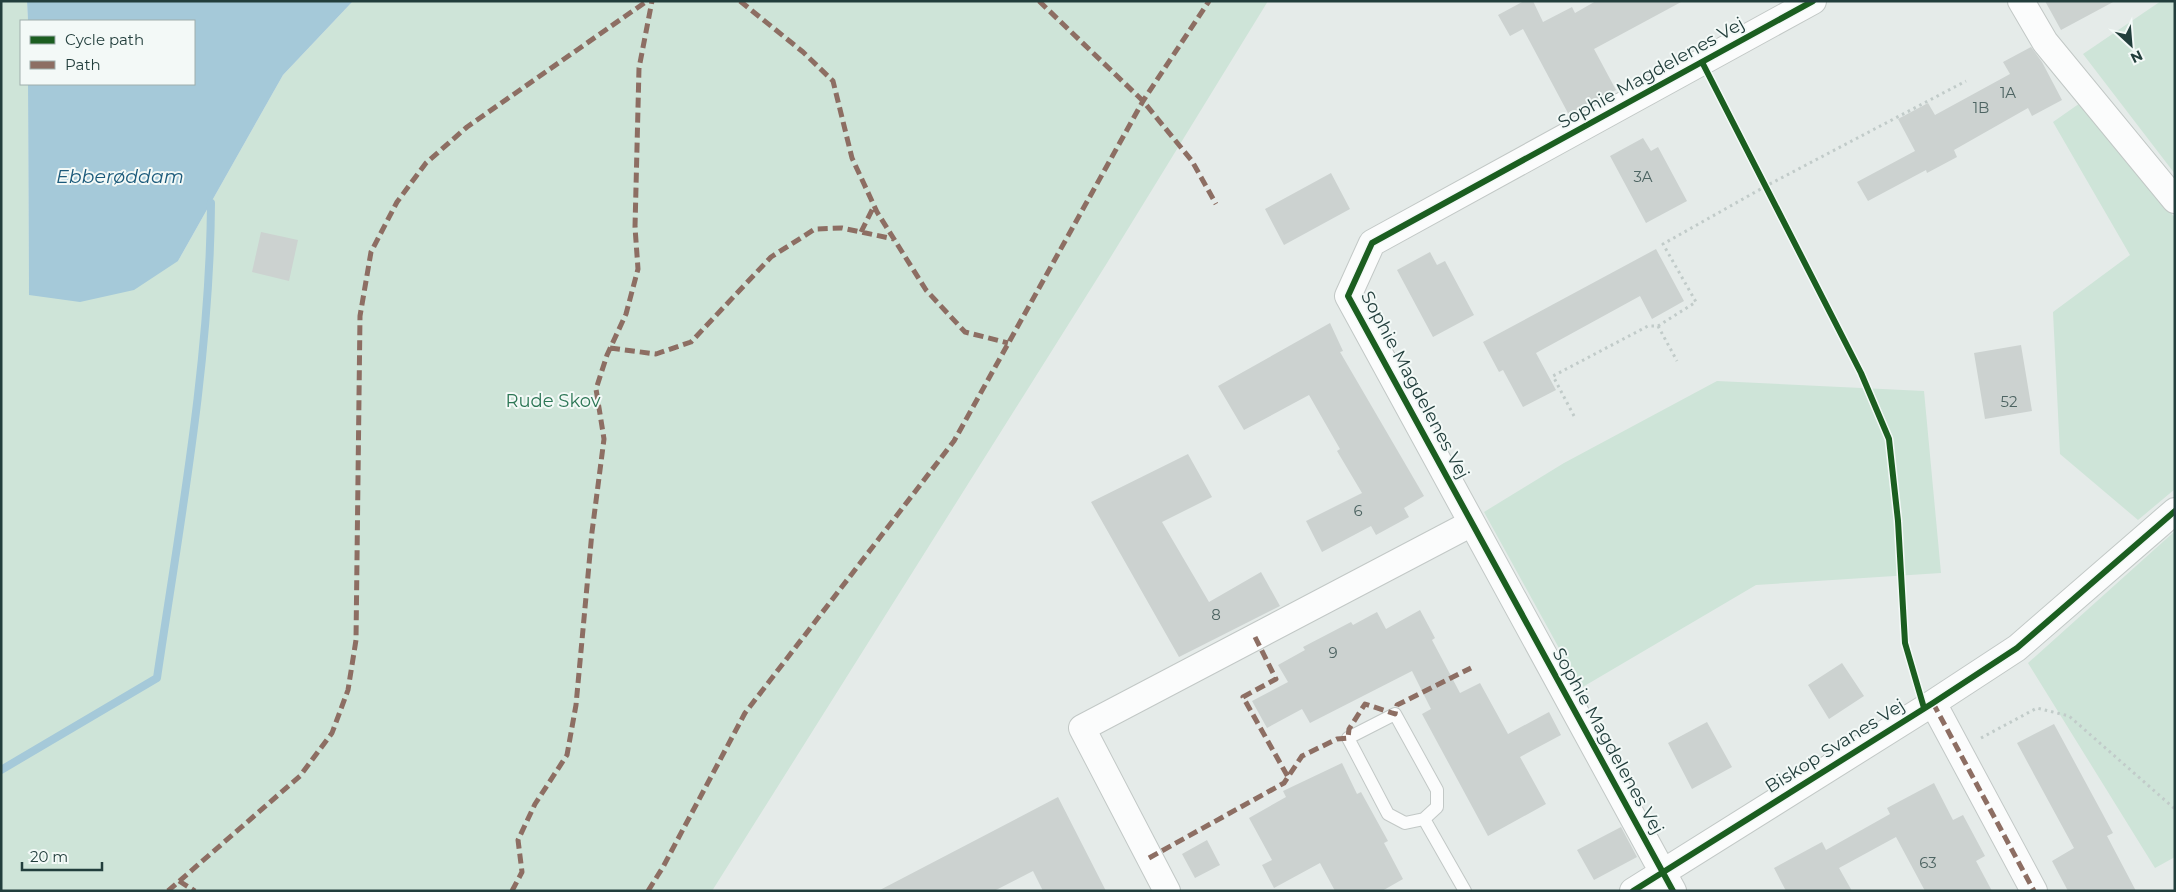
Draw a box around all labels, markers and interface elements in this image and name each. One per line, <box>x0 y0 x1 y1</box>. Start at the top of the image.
street label: Sophie Magdelenes Vej <box>1554 13 1748 133</box>
legend <box>20 20 195 85</box>
north arrow <box>2106 20 2156 70</box>
text: Cycle path <box>65 30 144 49</box>
text: N <box>2128 46 2146 67</box>
text: Path <box>65 55 101 74</box>
house number: 1A <box>2000 83 2016 102</box>
house number: 1B <box>1973 98 1989 117</box>
water label: Ebberøddam <box>56 165 184 188</box>
house number: 3A <box>1633 167 1653 186</box>
street label: Sophie Magdelenes Vej <box>1356 287 1474 483</box>
park label: Rude Skov <box>505 390 601 412</box>
house number: 52 <box>2001 392 2017 411</box>
house number: 6 <box>1353 501 1363 520</box>
house number: 8 <box>1211 605 1221 624</box>
house number: 9 <box>1328 643 1338 662</box>
street label: Sophie Magdelenes Vej <box>1548 644 1668 838</box>
street label: Biskop Svanes Vej <box>1761 694 1909 798</box>
scale bar <box>22 840 102 872</box>
text: 20 m <box>30 847 68 866</box>
house number: 63 <box>1919 853 1937 872</box>

